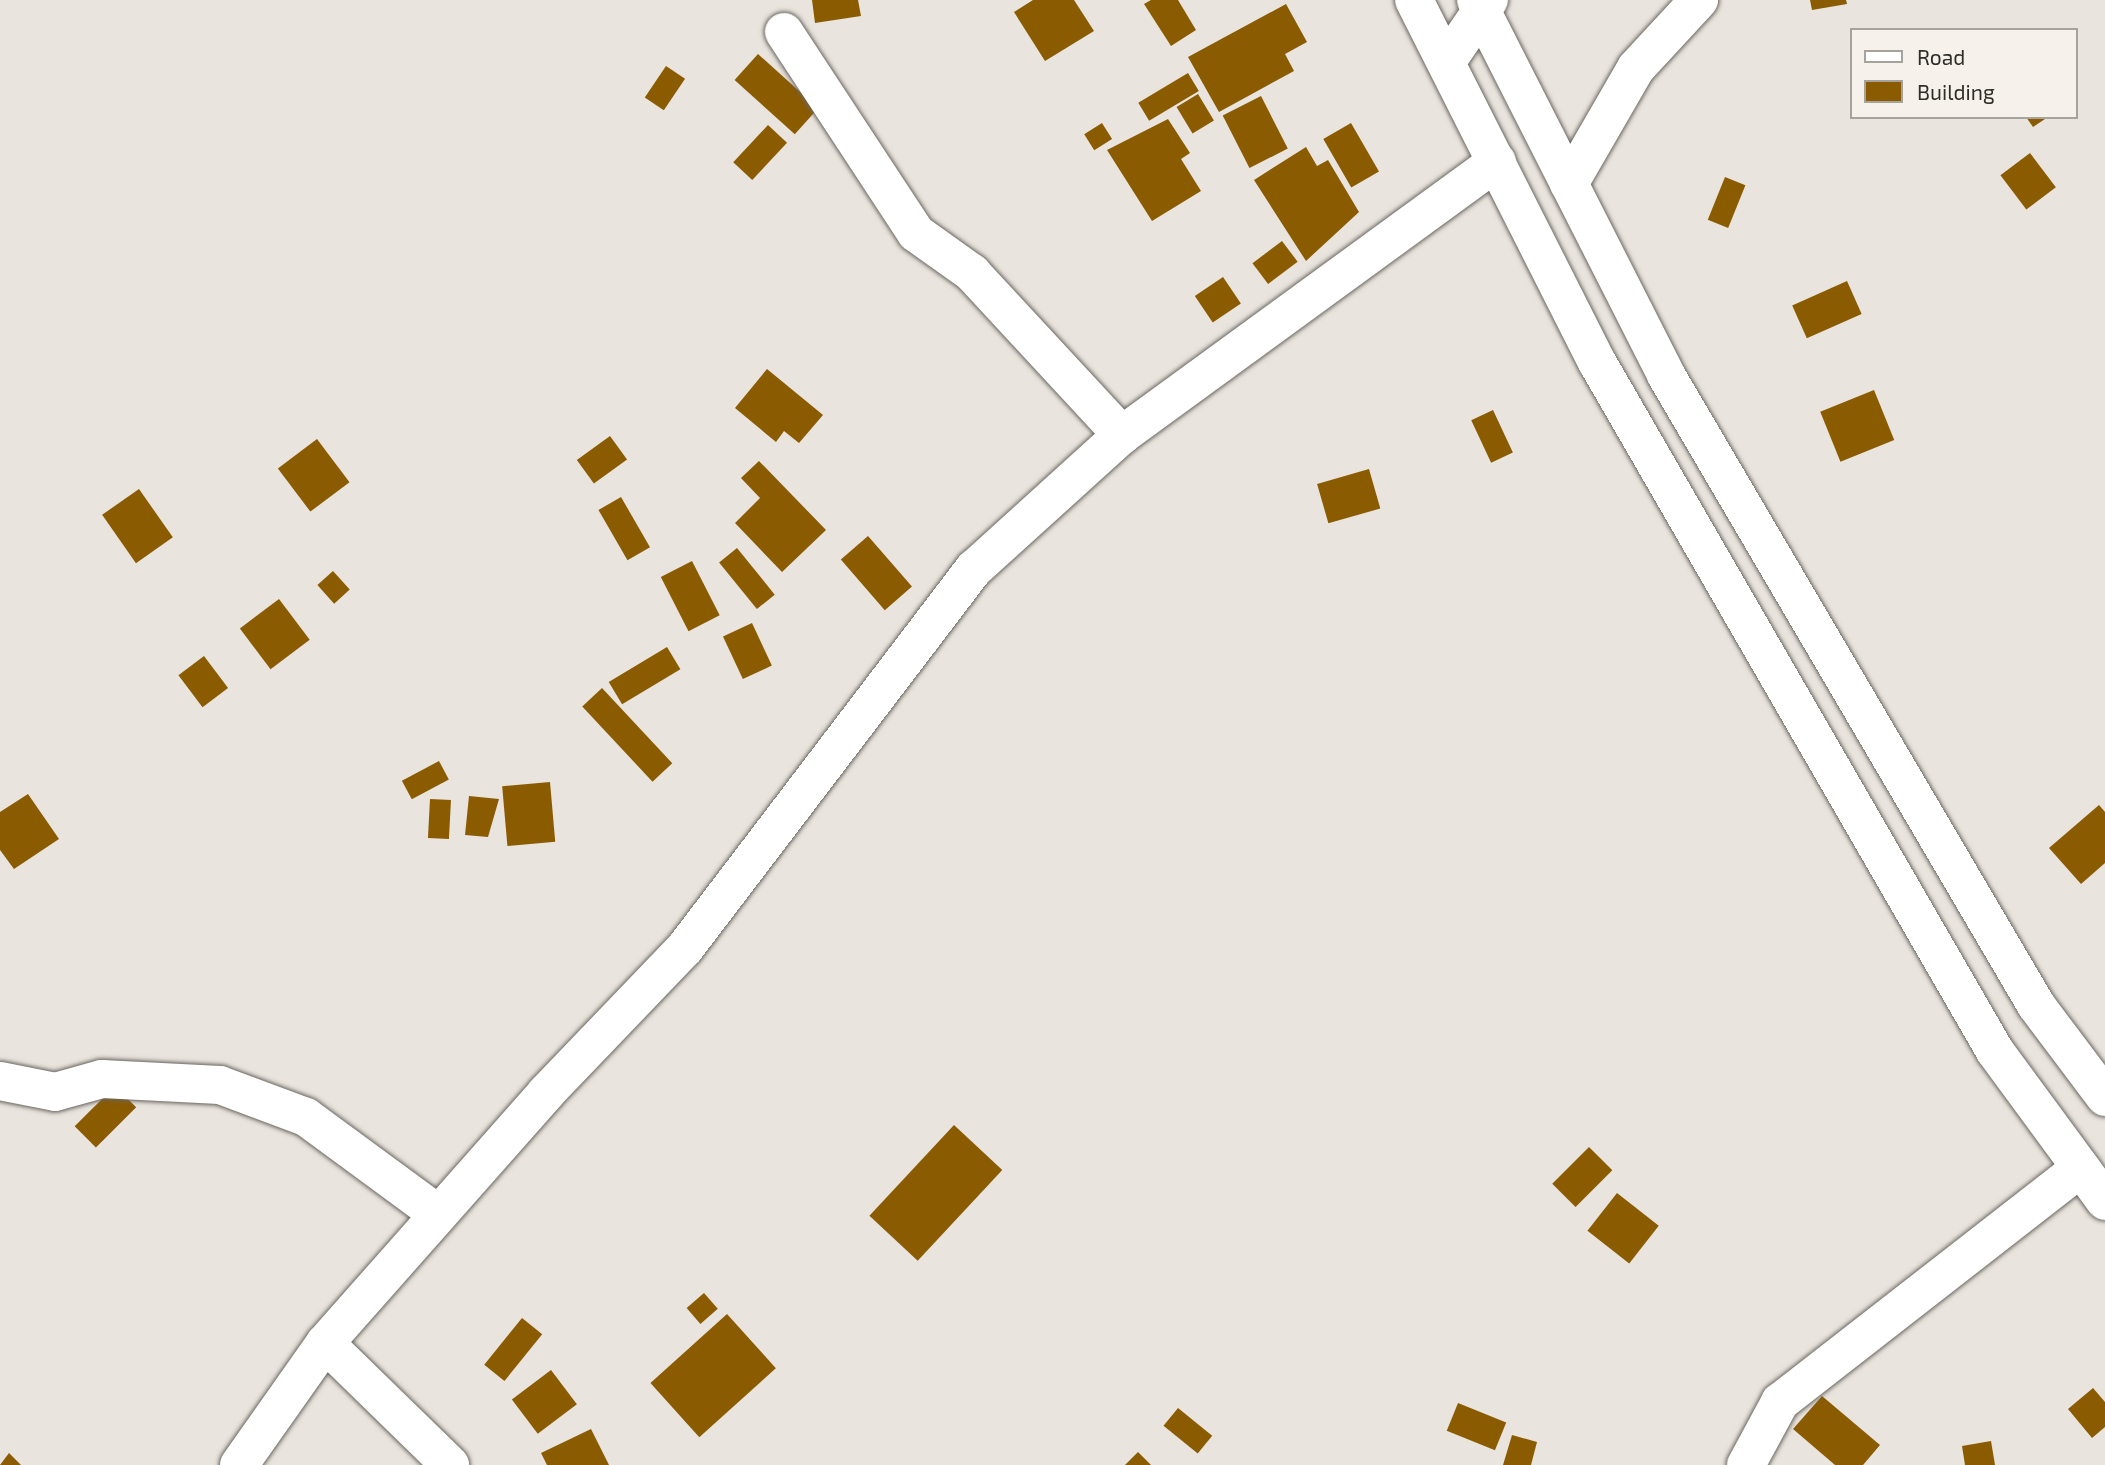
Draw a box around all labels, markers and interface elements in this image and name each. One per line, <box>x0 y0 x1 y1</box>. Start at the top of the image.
legend <box>1850 28 2077 119</box>
text: Road <box>1917 44 1965 69</box>
text: Building <box>1917 79 1995 104</box>

